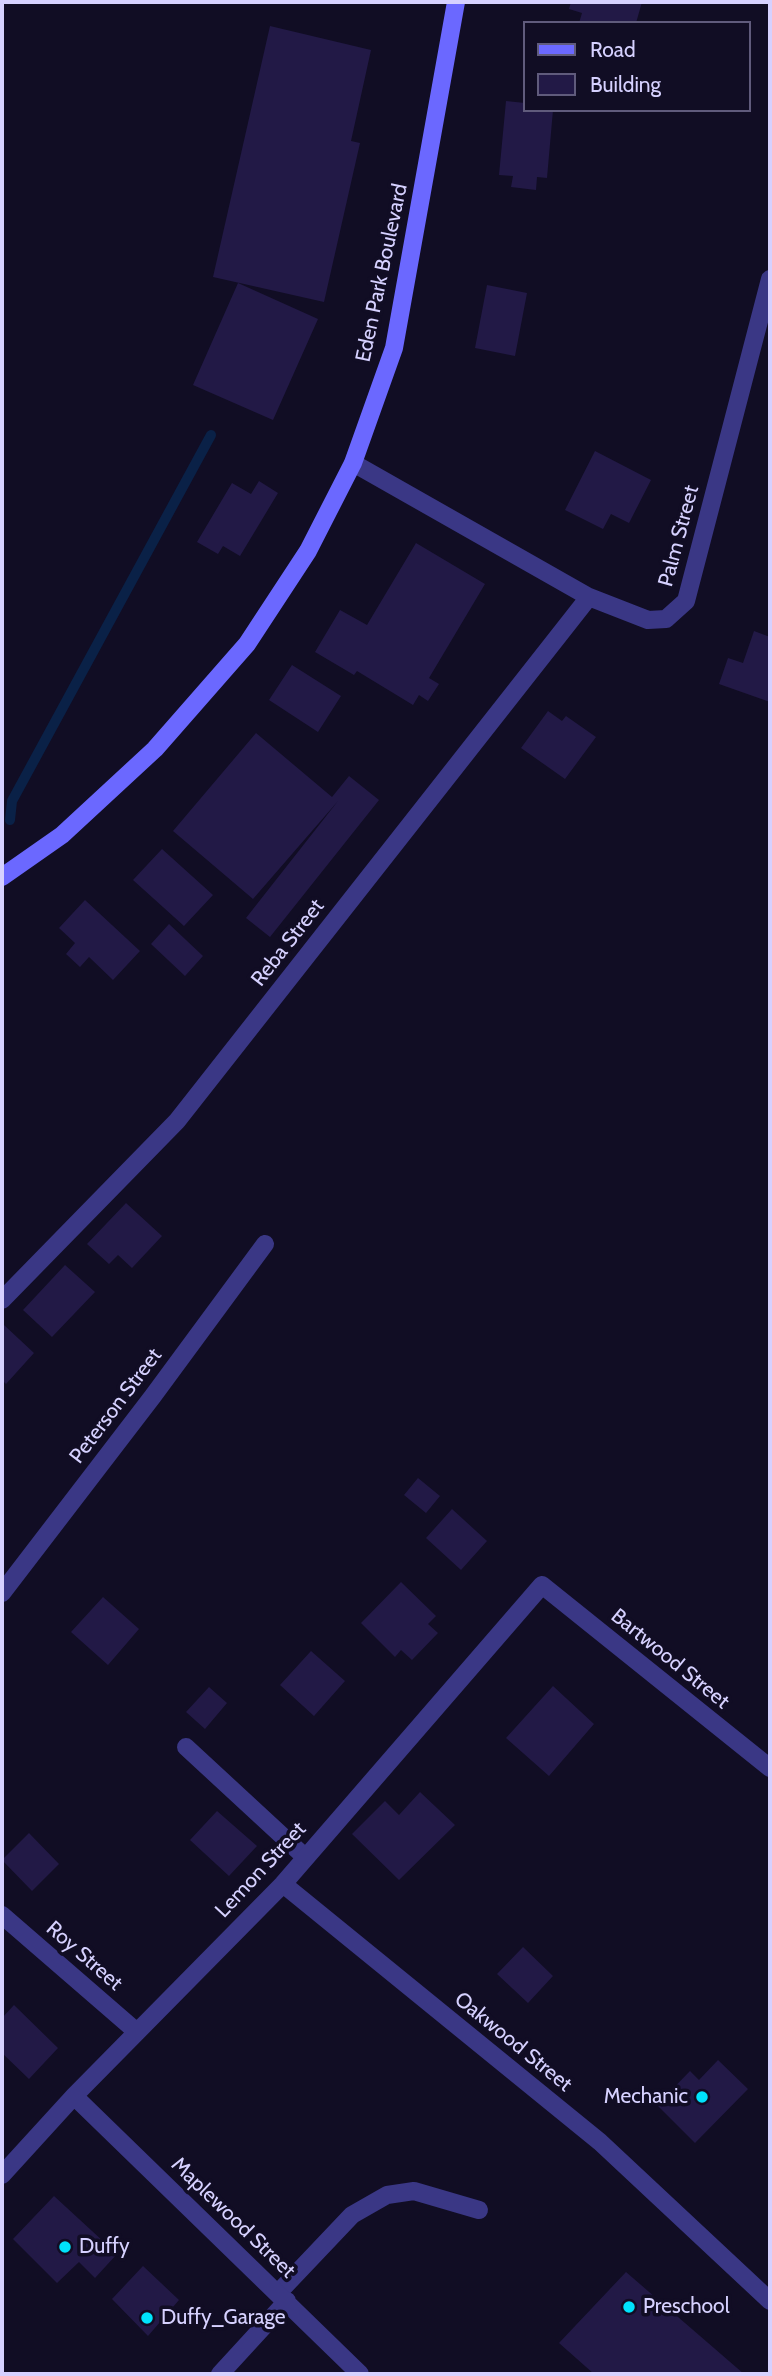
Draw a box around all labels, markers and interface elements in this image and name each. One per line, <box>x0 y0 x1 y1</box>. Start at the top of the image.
legend <box>524 21 751 112</box>
text: Road <box>590 37 636 62</box>
text: Building <box>590 72 661 97</box>
street label: Eden Park Boulevard <box>351 182 413 364</box>
street label: Palm Street <box>653 483 705 589</box>
street label: Reba Street <box>246 894 330 992</box>
street label: Peterson Street <box>65 1343 167 1469</box>
street label: Bartwood Street <box>606 1604 734 1714</box>
street label: Lemon Street <box>210 1817 312 1923</box>
street label: Roy Street <box>41 1916 127 1996</box>
street label: Oakwood Street <box>449 1987 577 2097</box>
place label: Mechanic <box>604 2084 688 2110</box>
marker: Mechanic <box>694 2089 710 2105</box>
street label: Maplewood Street <box>166 2152 300 2284</box>
place label: Duffy <box>79 2234 130 2260</box>
marker: Duffy <box>57 2239 73 2255</box>
place label: Preschool <box>643 2294 730 2320</box>
marker: Preschool <box>621 2299 637 2315</box>
place label: Duffy_Garage <box>161 2305 286 2331</box>
marker: Duffy_Garage <box>139 2310 155 2326</box>

